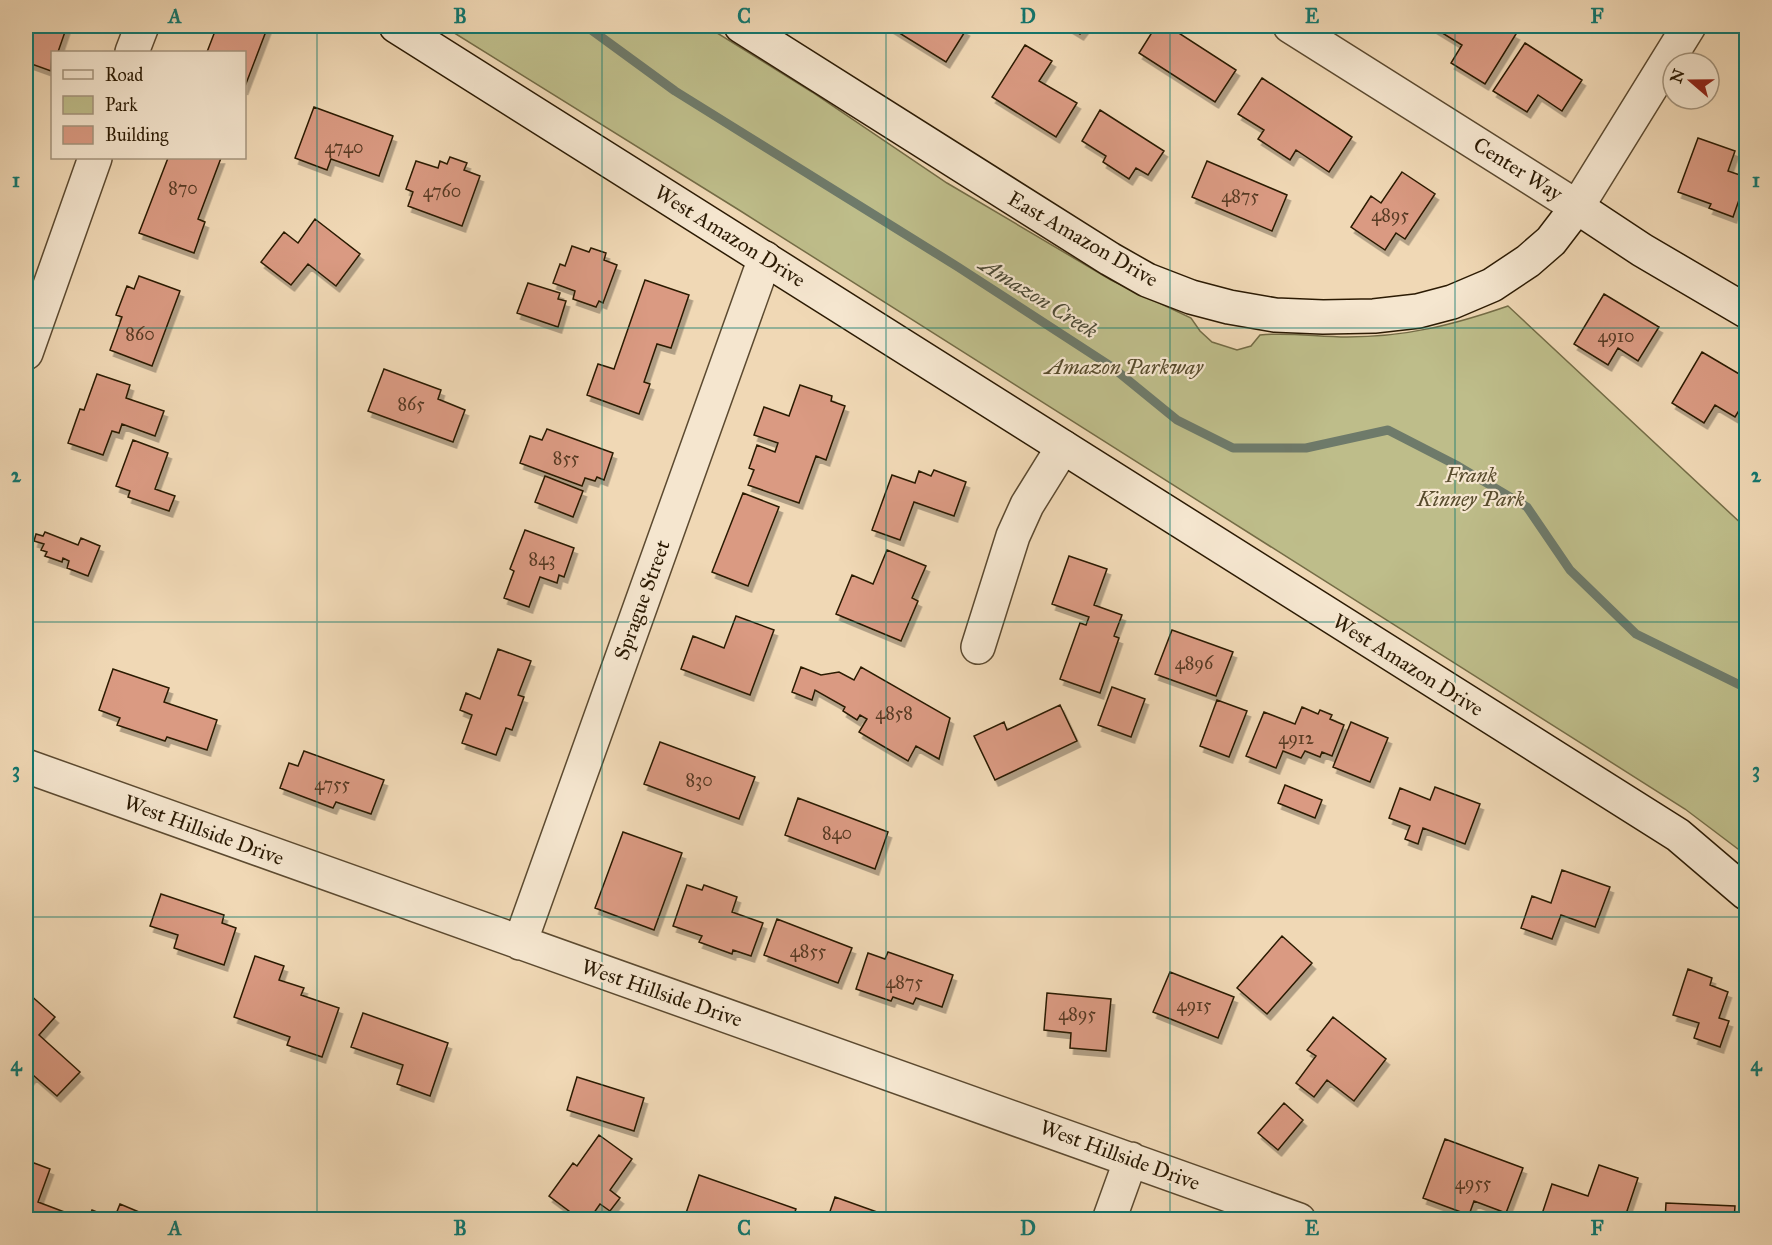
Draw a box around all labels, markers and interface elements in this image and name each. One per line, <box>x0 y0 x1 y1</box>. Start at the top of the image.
text: A <box>166 4 182 28</box>
text: B <box>453 4 467 28</box>
text: C <box>737 4 751 28</box>
text: D <box>1020 4 1036 28</box>
text: E <box>1305 4 1320 28</box>
text: F <box>1590 4 1604 28</box>
legend <box>51 51 246 159</box>
north arrow <box>1661 51 1721 111</box>
text: Road <box>105 64 143 86</box>
text: N <box>1666 66 1689 86</box>
text: Park <box>105 94 138 116</box>
text: Building <box>105 124 169 147</box>
street label: Center Way <box>1469 131 1568 207</box>
house number: 4740 <box>325 136 363 158</box>
text: 1 <box>12 168 20 192</box>
text: 1 <box>1752 168 1760 192</box>
house number: 870 <box>168 177 198 199</box>
street label: West Amazon Drive <box>650 179 810 293</box>
house number: 4760 <box>423 180 461 202</box>
street label: East Amazon Drive <box>1003 185 1163 293</box>
house number: 4875 <box>1221 185 1259 207</box>
house number: 4895 <box>1371 204 1409 226</box>
water label: Amazon Creek <box>973 249 1103 344</box>
house number: 860 <box>125 323 155 345</box>
house number: 4910 <box>1597 325 1635 347</box>
park label: Amazon Parkway <box>1043 354 1204 380</box>
house number: 865 <box>397 393 425 415</box>
house number: 855 <box>553 447 580 469</box>
park label: Frank Kinney Park <box>1416 462 1525 512</box>
text: 2 <box>11 463 22 487</box>
text: 2 <box>1751 463 1762 487</box>
street label: Sprague Street <box>608 536 676 664</box>
house number: 843 <box>529 548 555 570</box>
street label: West Amazon Drive <box>1328 608 1488 722</box>
house number: 4896 <box>1175 652 1214 674</box>
house number: 4858 <box>875 702 913 724</box>
house number: 4912 <box>1278 727 1314 749</box>
text: 3 <box>12 758 20 783</box>
text: 3 <box>1752 758 1760 783</box>
house number: 830 <box>685 769 713 791</box>
house number: 4755 <box>314 773 350 795</box>
street label: West Hillside Drive <box>120 789 288 871</box>
house number: 840 <box>822 822 852 844</box>
house number: 4855 <box>790 940 827 962</box>
street label: West Hillside Drive <box>578 953 746 1033</box>
house number: 4875 <box>885 971 923 993</box>
house number: 4915 <box>1177 994 1212 1016</box>
house number: 4895 <box>1058 1003 1096 1025</box>
text: 4 <box>10 1052 22 1077</box>
text: 4 <box>1750 1052 1762 1077</box>
street label: West Hillside Drive <box>1036 1114 1204 1196</box>
house number: 4955 <box>1455 1172 1492 1194</box>
text: A <box>166 1216 182 1240</box>
text: B <box>453 1216 467 1240</box>
text: C <box>737 1216 751 1240</box>
text: D <box>1020 1216 1036 1240</box>
text: E <box>1305 1216 1320 1240</box>
text: F <box>1590 1216 1604 1240</box>

